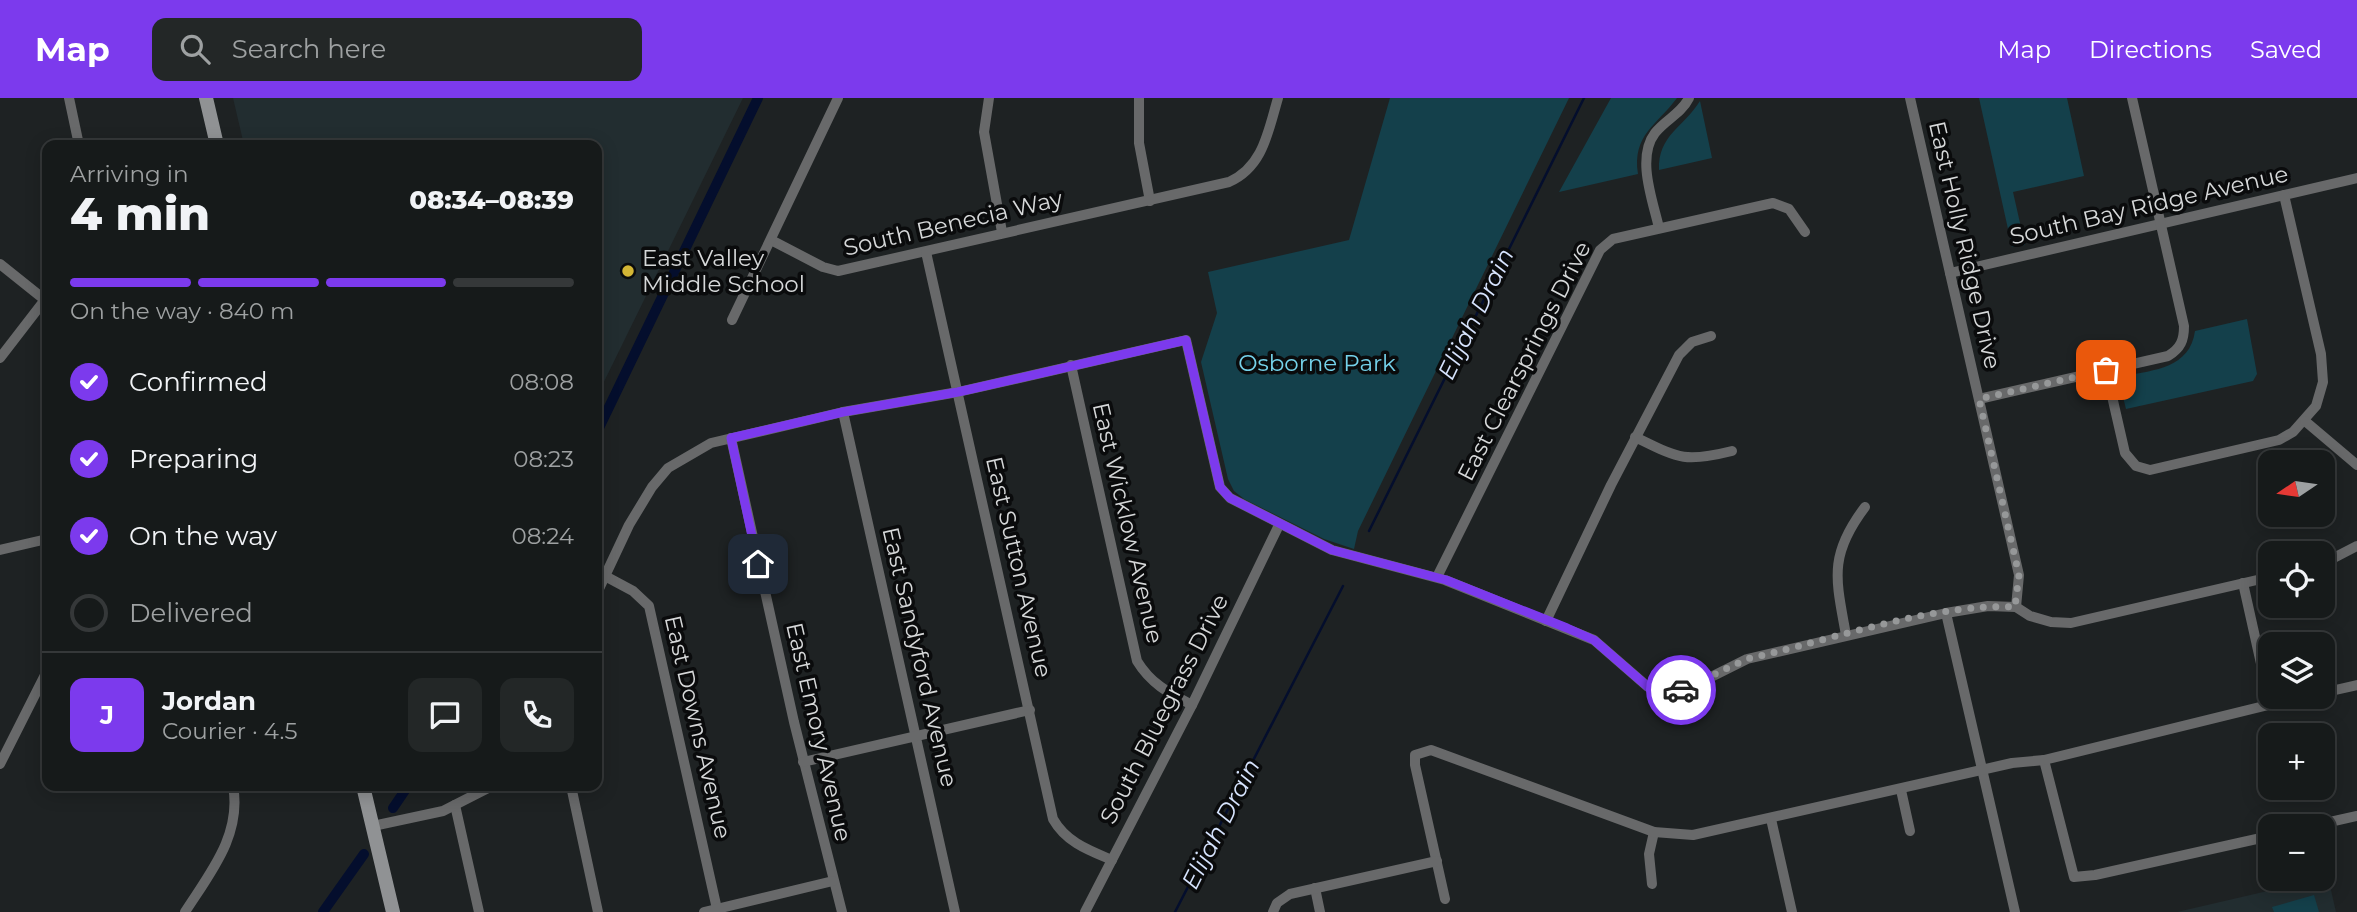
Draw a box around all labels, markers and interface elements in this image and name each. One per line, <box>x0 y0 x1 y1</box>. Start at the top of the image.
search box <box>152 18 642 81</box>
text: Map <box>35 29 110 69</box>
icon: search <box>176 30 214 68</box>
text: Search here <box>232 33 386 65</box>
text: Map <box>1998 35 2051 64</box>
text: Directions <box>2089 35 2212 64</box>
text: Saved <box>2250 35 2322 64</box>
street label: East Holly Ridge Drive <box>1923 118 2007 372</box>
street label: South Bay Ridge Avenue <box>2007 159 2291 251</box>
text: Arriving in <box>70 160 189 188</box>
text: 08:34–08:39 <box>409 184 574 216</box>
street label: South Benecia Way <box>841 184 1066 262</box>
text: 4 min <box>70 185 210 242</box>
street label: East Clearsprings Drive <box>1451 237 1597 485</box>
water label: Elijah Drain <box>1431 243 1520 384</box>
place label: East Valley Middle School <box>642 244 805 298</box>
marker: East Valley Middle School <box>620 263 636 279</box>
text: On the way · 840 m <box>70 297 294 325</box>
pin <box>2076 340 2136 400</box>
park label: Osborne Park <box>1238 349 1396 377</box>
icon: bag <box>2087 351 2125 389</box>
icon: check <box>70 363 108 401</box>
text: Confirmed <box>129 366 268 398</box>
text: 08:08 <box>509 368 574 396</box>
street label: East Wicklow Avenue <box>1087 400 1169 646</box>
icon: check <box>70 440 108 478</box>
text: Preparing <box>129 443 258 475</box>
text: 08:23 <box>513 445 574 473</box>
north arrow <box>2258 450 2334 527</box>
map controls <box>2258 450 2335 891</box>
street label: East Sutton Avenue <box>980 454 1058 680</box>
icon: check <box>70 517 108 555</box>
text: On the way <box>129 520 277 552</box>
text: 08:24 <box>511 522 574 550</box>
street label: East Sandyford Avenue <box>876 524 964 790</box>
pin <box>728 534 788 594</box>
button: locate <box>2258 541 2335 618</box>
icon: home <box>739 545 777 583</box>
street label: South Bluegrass Drive <box>1094 589 1234 829</box>
text: Delivered <box>129 597 253 629</box>
street label: East Downs Avenue <box>659 613 737 841</box>
street label: East Emory Avenue <box>780 620 858 844</box>
button: layers <box>2258 632 2335 709</box>
courier <box>1646 655 1716 725</box>
icon: car <box>1662 671 1700 709</box>
button: chat <box>408 678 482 752</box>
button: phone <box>500 678 574 752</box>
text: Jordan <box>162 685 256 717</box>
text: J <box>100 699 114 731</box>
text: Courier · 4.5 <box>162 717 297 745</box>
button: + <box>2258 723 2335 800</box>
water label: Elijah Drain <box>1175 754 1266 894</box>
button: − <box>2258 814 2335 891</box>

